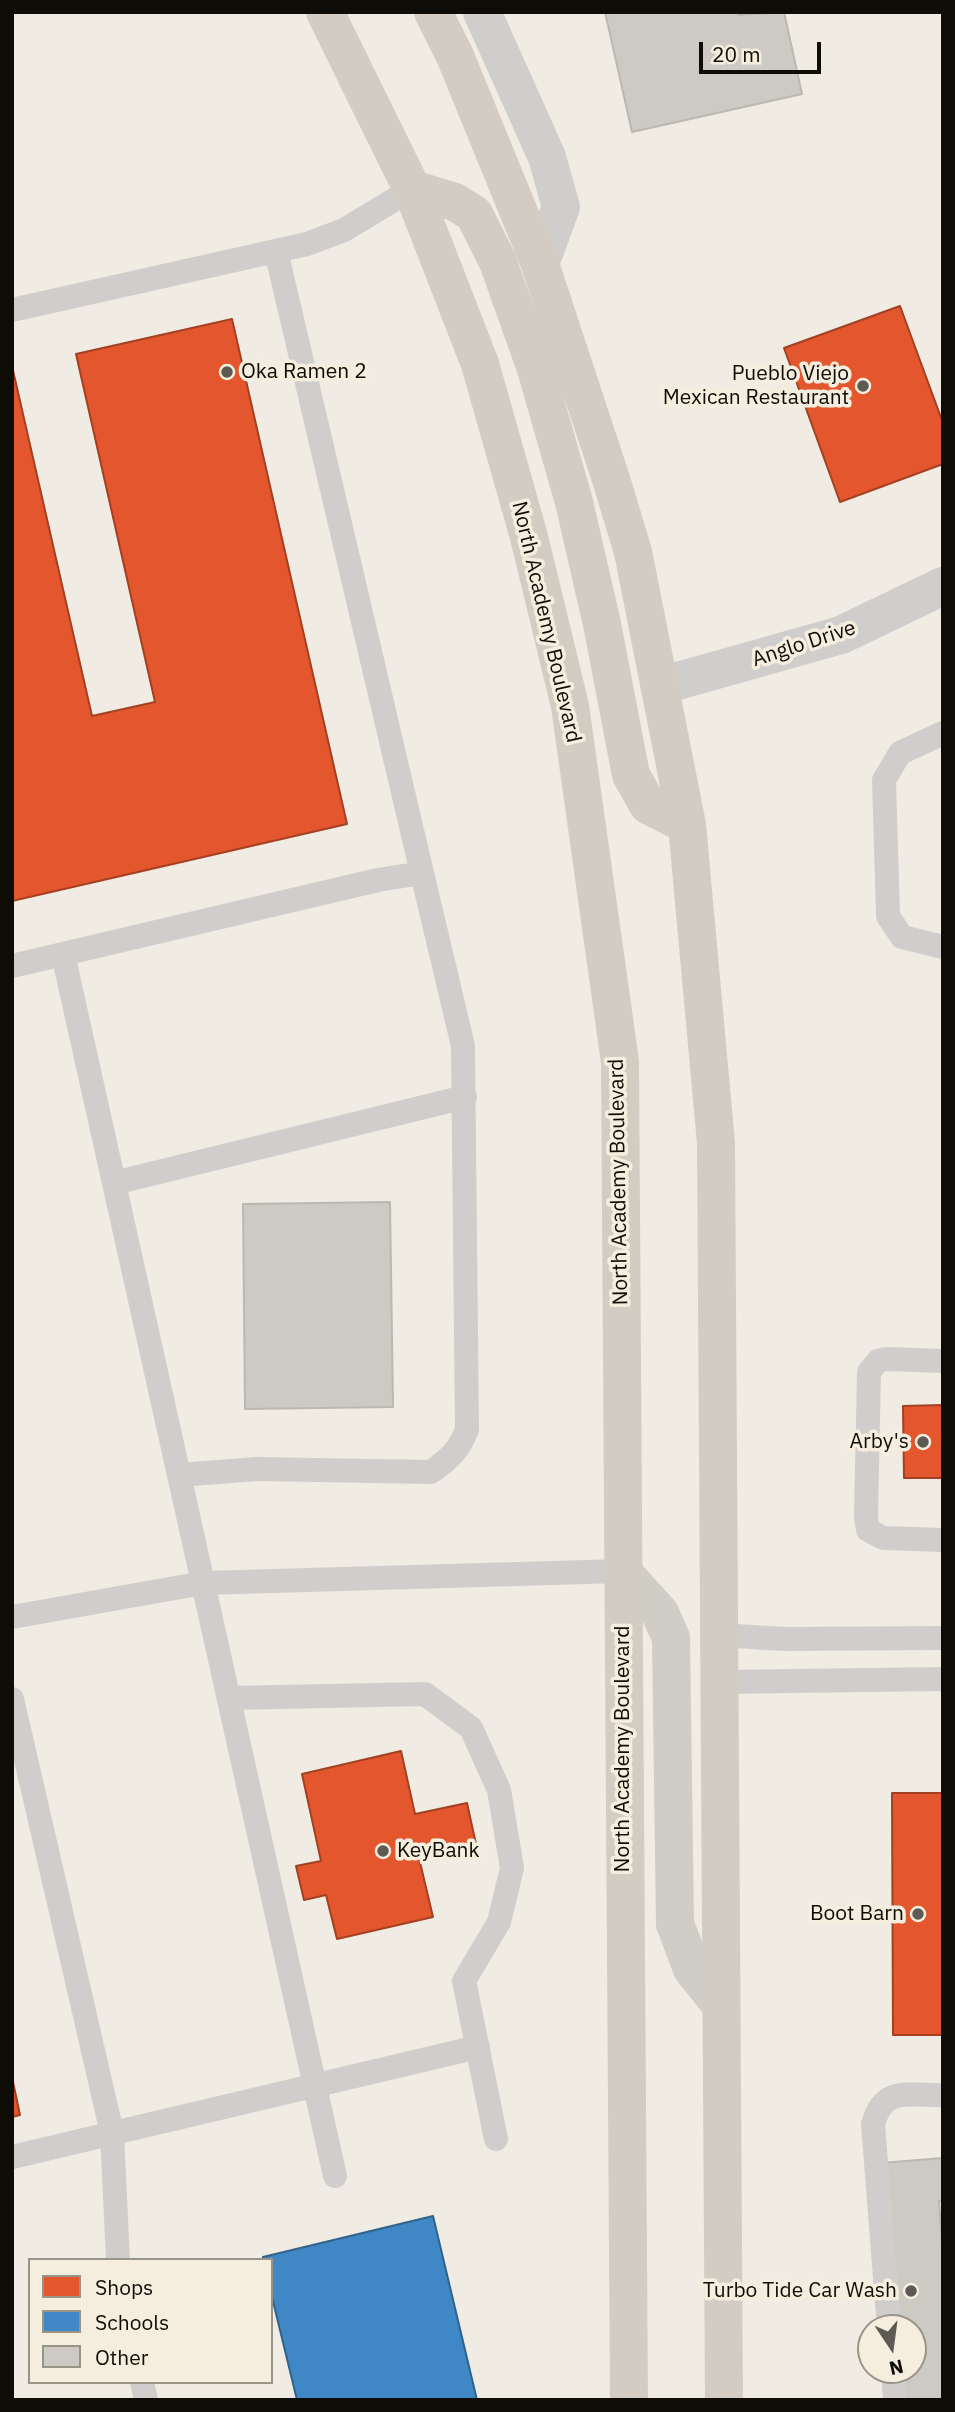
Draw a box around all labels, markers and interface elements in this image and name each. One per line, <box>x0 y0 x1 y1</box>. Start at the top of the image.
scale bar <box>703 28 825 72</box>
text: 20 m <box>712 40 761 68</box>
place label: Oka Ramen 2 <box>241 359 367 385</box>
place label: Pueblo Viejo Mexican Restaurant <box>663 361 849 411</box>
marker: Oka Ramen 2 <box>219 364 235 380</box>
marker: Pueblo Viejo Mexican Restaurant <box>855 378 871 394</box>
street label: North Academy Boulevard <box>506 499 586 745</box>
street label: Anglo Drive <box>749 615 859 673</box>
street label: North Academy Boulevard <box>604 1058 634 1306</box>
place label: Arby's <box>850 1429 909 1455</box>
marker: Arby's <box>915 1434 931 1450</box>
street label: North Academy Boulevard <box>610 1626 636 1872</box>
place label: KeyBank <box>397 1838 480 1864</box>
marker: KeyBank <box>375 1843 391 1859</box>
place label: Boot Barn <box>810 1901 904 1927</box>
marker: Boot Barn <box>910 1906 926 1922</box>
legend <box>28 2258 273 2384</box>
text: Shops <box>95 2273 153 2301</box>
place label: Turbo Tide Car Wash <box>703 2278 897 2304</box>
marker: Turbo Tide Car Wash <box>903 2283 919 2299</box>
text: Schools <box>95 2308 169 2336</box>
north arrow <box>857 2314 927 2384</box>
text: Other <box>95 2343 148 2371</box>
text: N <box>887 2354 906 2381</box>

